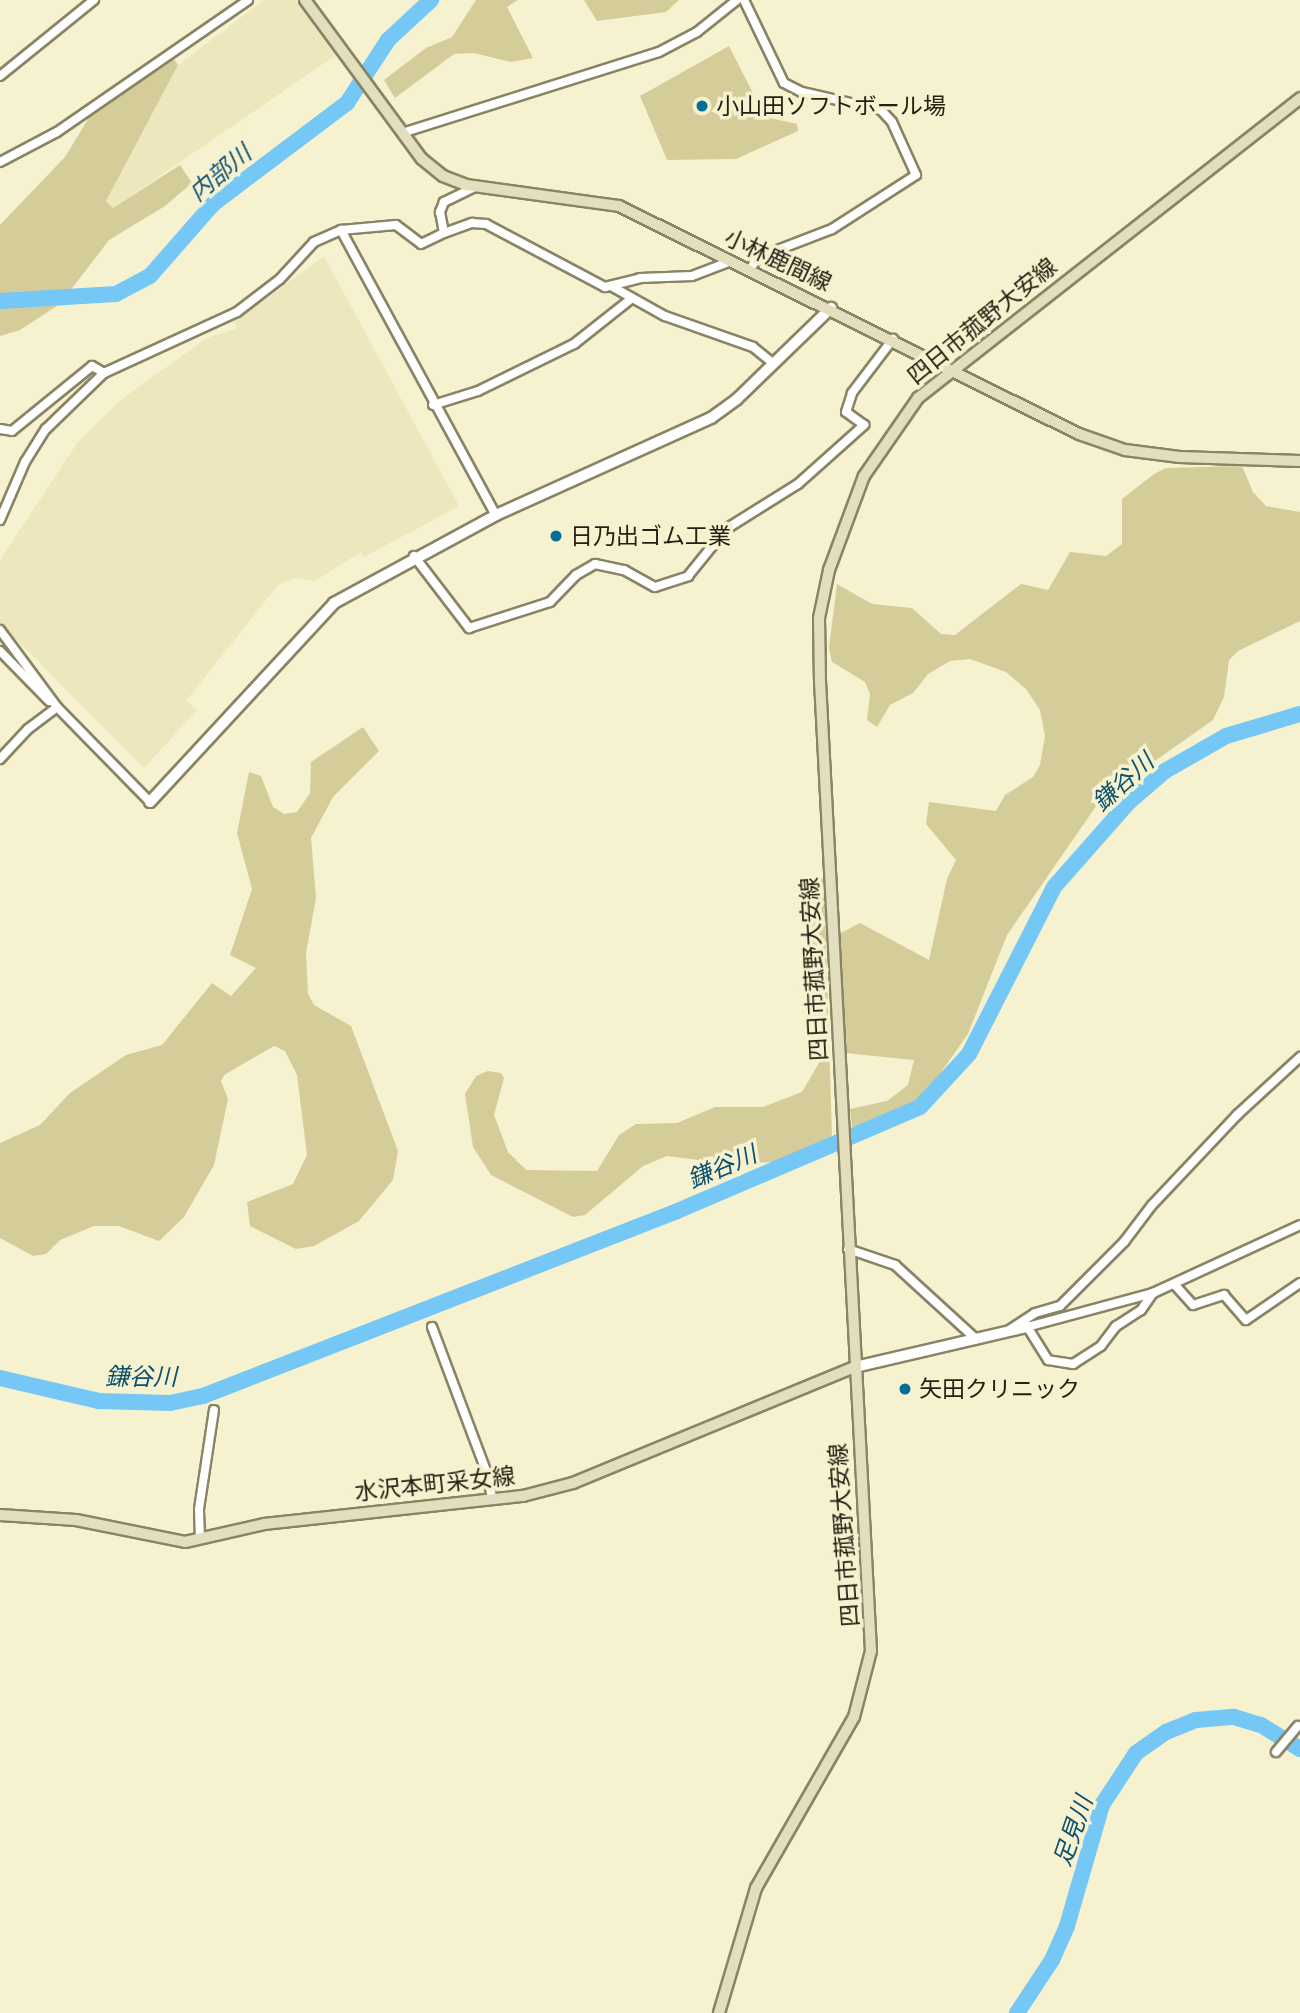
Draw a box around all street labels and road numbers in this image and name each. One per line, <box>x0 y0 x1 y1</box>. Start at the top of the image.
street label: 小林鹿間線 <box>720 223 836 297</box>
street label: 四日市菰野大安線 <box>902 252 1062 390</box>
street label: 四日市菰野大安線 <box>795 876 833 1062</box>
street label: 四日市菰野大安線 <box>824 1442 864 1628</box>
street label: 水沢本町采女線 <box>353 1462 517 1506</box>

